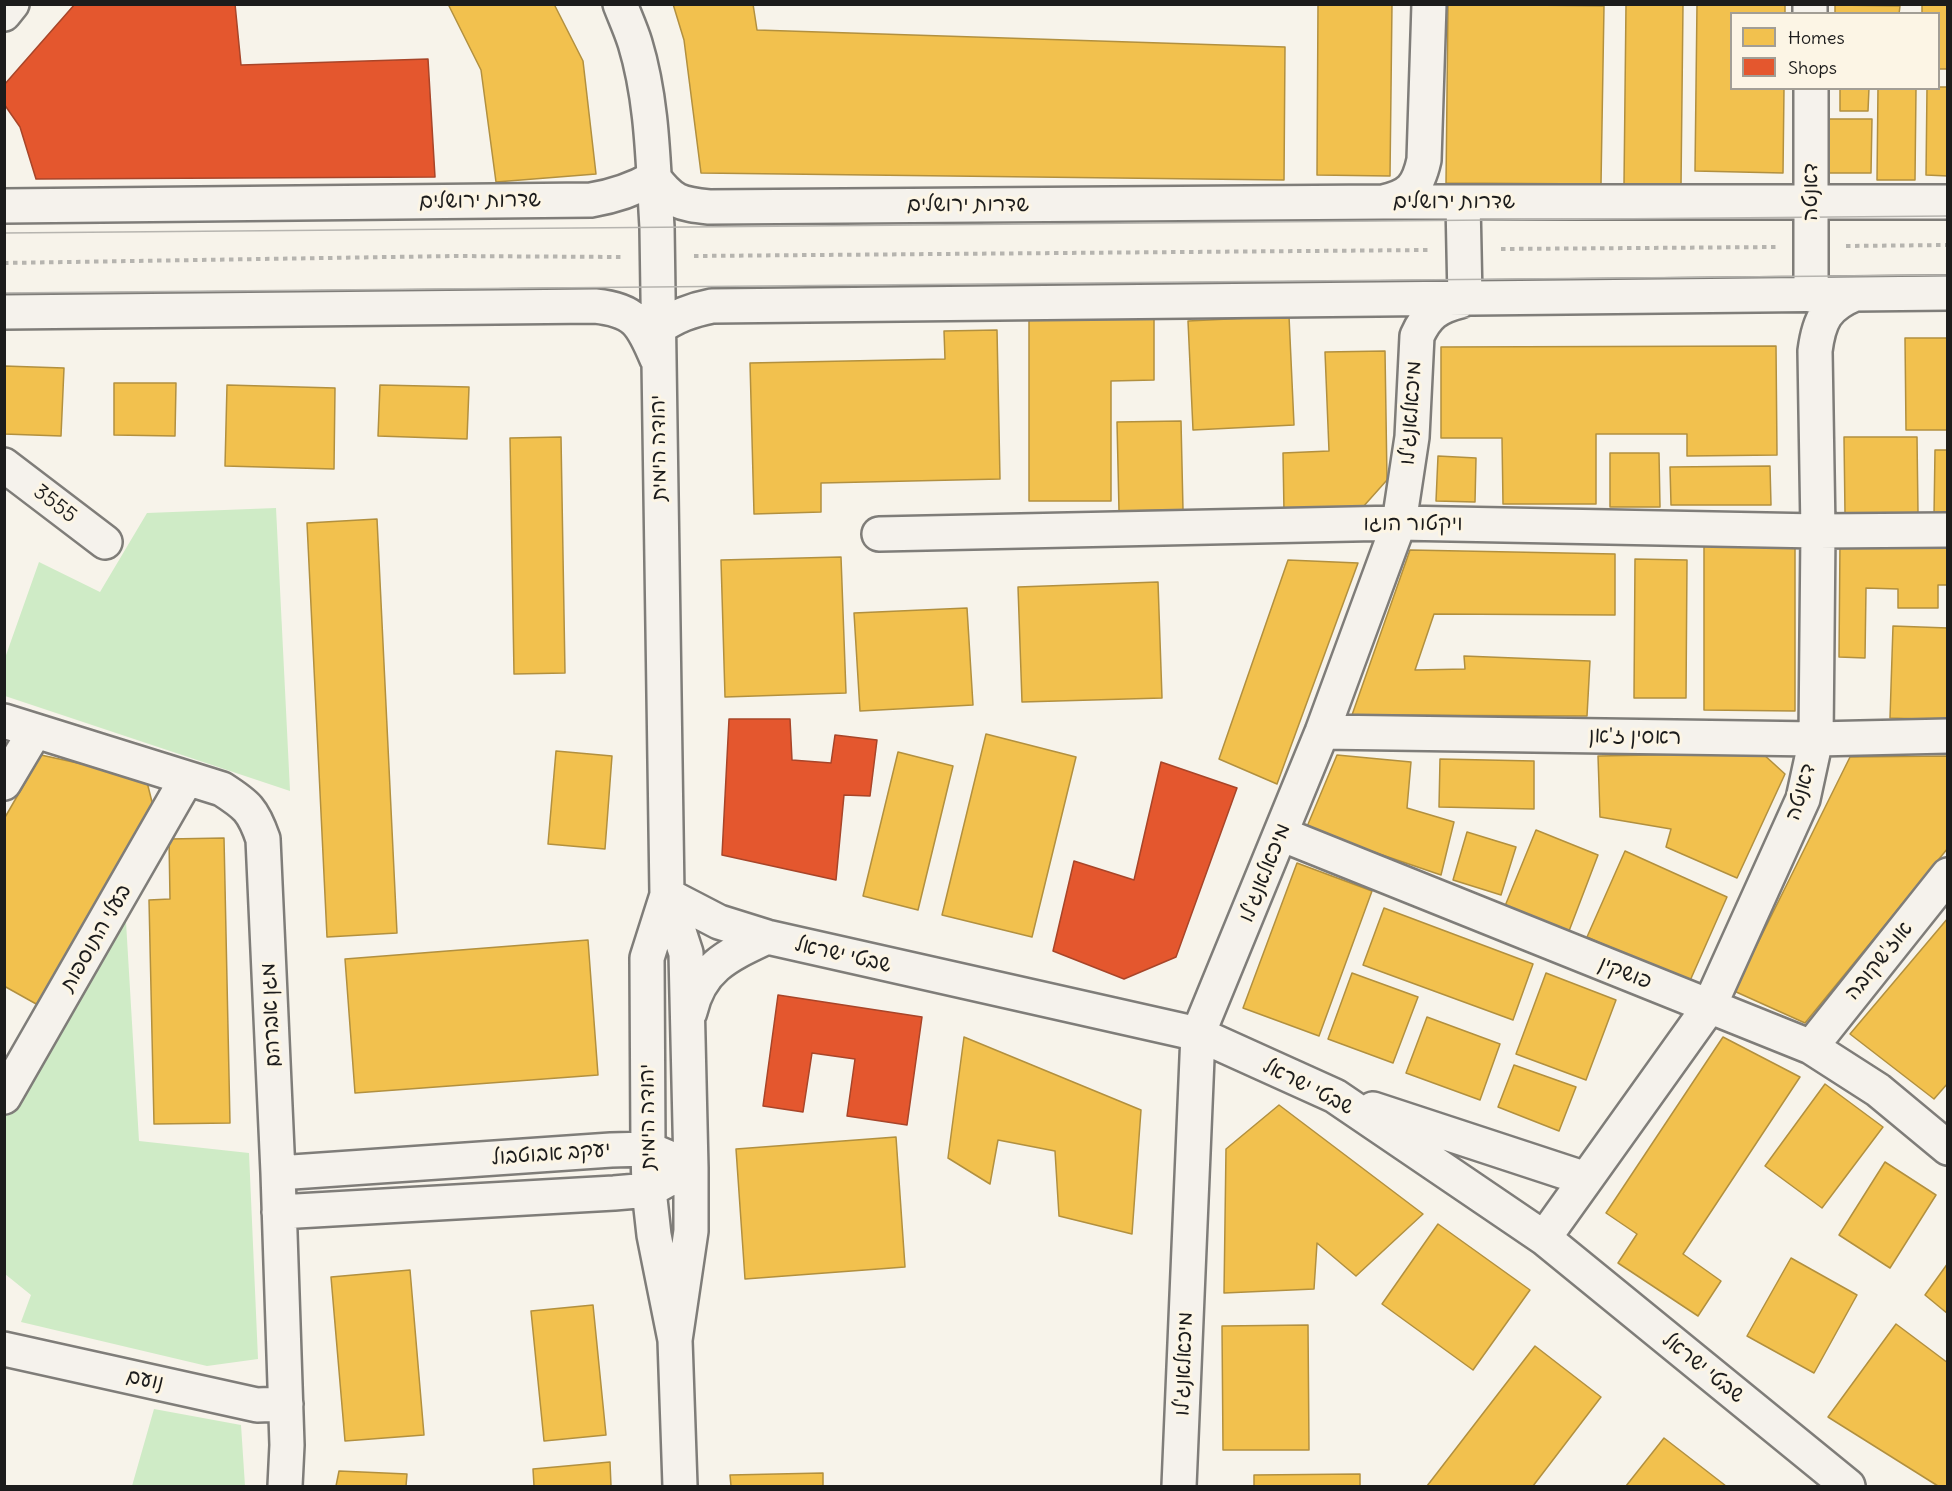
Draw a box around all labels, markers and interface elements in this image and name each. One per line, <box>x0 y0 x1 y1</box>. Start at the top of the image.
legend <box>1730 12 1940 90</box>
text: Homes <box>1788 26 1845 49</box>
text: Shops <box>1788 56 1837 79</box>
street label: דאנטה <box>1798 163 1824 221</box>
street label: שדרות ירושלים <box>419 187 541 215</box>
street label: שדרות ירושלים <box>1393 189 1515 215</box>
street label: שדרות ירושלים <box>907 192 1029 218</box>
street label: מיכאלאנג'לו <box>1395 360 1427 466</box>
street label: יהודה הימית <box>645 395 673 501</box>
street label: 3555 <box>28 479 82 529</box>
street label: ויקטור הוגו <box>1363 511 1463 537</box>
street label: ראסין ז'אן <box>1588 724 1682 750</box>
street label: דאנטה <box>1780 760 1822 824</box>
street label: מיכאלאנג'לו <box>1234 820 1296 926</box>
street label: בעלי התוספות <box>55 880 137 996</box>
street label: אוז'שקובה <box>1840 917 1918 1005</box>
street label: שבטי ישראל <box>792 932 894 978</box>
street label: פושקין <box>1595 951 1655 995</box>
street label: מגן אברהם <box>256 962 286 1068</box>
street label: שבטי ישראל <box>1258 1053 1358 1121</box>
street label: יהודה הימית <box>634 1064 662 1170</box>
street label: יעקב אבוטבול <box>491 1137 611 1171</box>
street label: מיכאלאנג'לו <box>1170 1311 1198 1417</box>
street label: שבטי ישראל <box>1657 1327 1749 1409</box>
street label: נועם <box>124 1364 166 1396</box>

